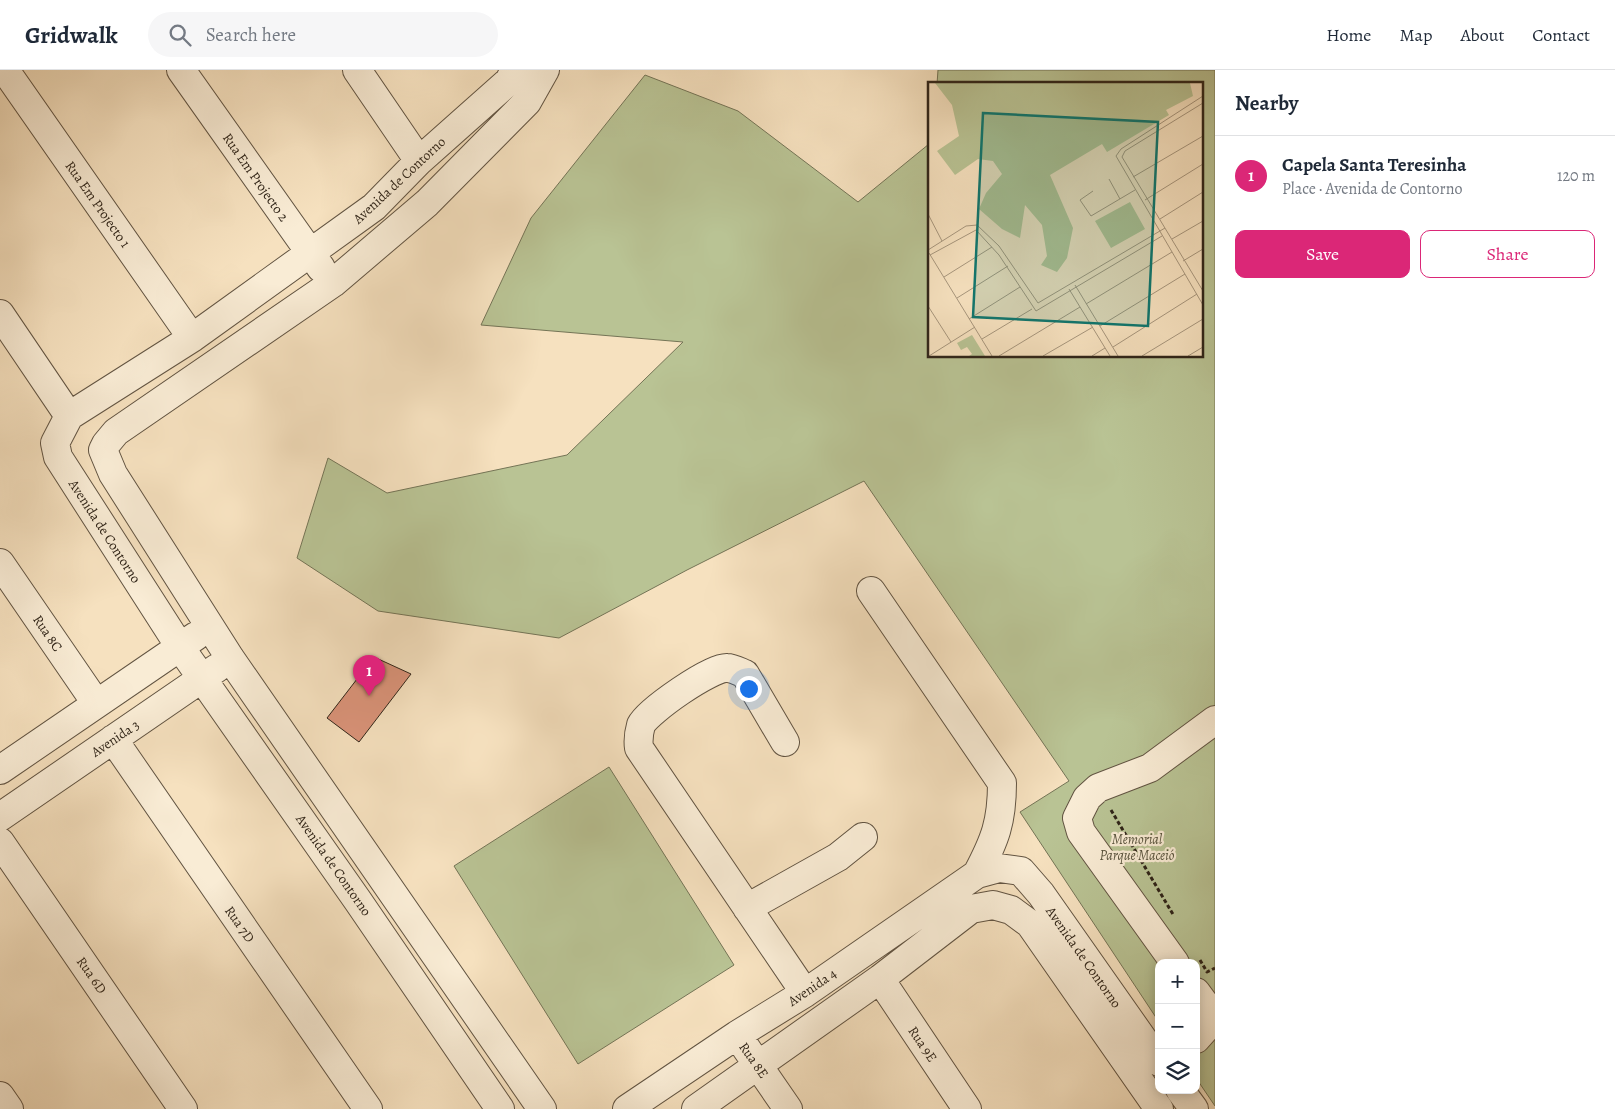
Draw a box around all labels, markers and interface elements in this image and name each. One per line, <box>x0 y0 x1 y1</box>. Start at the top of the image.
search box <box>148 12 498 57</box>
text: Gridwalk <box>25 19 118 51</box>
icon: search <box>166 21 194 49</box>
text: Search here <box>206 22 296 48</box>
text: Home <box>1326 23 1371 47</box>
text: Map <box>1399 23 1432 47</box>
text: About <box>1460 23 1504 47</box>
text: Contact <box>1532 23 1590 47</box>
inset map <box>928 82 1202 358</box>
text: Nearby <box>1235 89 1298 117</box>
street label: Rua Em Projecto 2 <box>218 129 293 226</box>
street label: Avenida de Contorno <box>348 133 450 229</box>
text: Capela Santa Teresinha <box>1282 152 1466 178</box>
street label: Rua Em Projecto 1 <box>61 157 135 252</box>
text: 1 <box>1248 165 1254 187</box>
text: 120 m <box>1557 165 1595 187</box>
text: Place · Avenida de Contorno <box>1282 178 1462 200</box>
button: Save <box>1235 230 1410 278</box>
button: Share <box>1420 230 1595 278</box>
street label: Avenida de Contorno <box>63 475 145 587</box>
street label: Rua 8C <box>28 611 67 656</box>
pin: 1 <box>353 655 385 696</box>
your location <box>736 676 762 702</box>
street label: Avenida 3 <box>87 715 143 762</box>
street label: Avenida de Contorno <box>291 810 376 920</box>
park label: Memorial Parque Maceió <box>1100 830 1175 865</box>
street label: Rua 7D <box>220 902 259 947</box>
street label: Avenida de Contorno <box>1041 902 1126 1012</box>
street label: Rua 6D <box>72 953 111 998</box>
map controls <box>1155 959 1200 1094</box>
button: + <box>1155 959 1200 1004</box>
street label: Avenida 4 <box>783 964 840 1011</box>
button: − <box>1155 1004 1200 1049</box>
street label: Rua 9E <box>904 1023 942 1066</box>
street label: Rua 8E <box>734 1038 773 1082</box>
button: layers <box>1155 1049 1200 1094</box>

